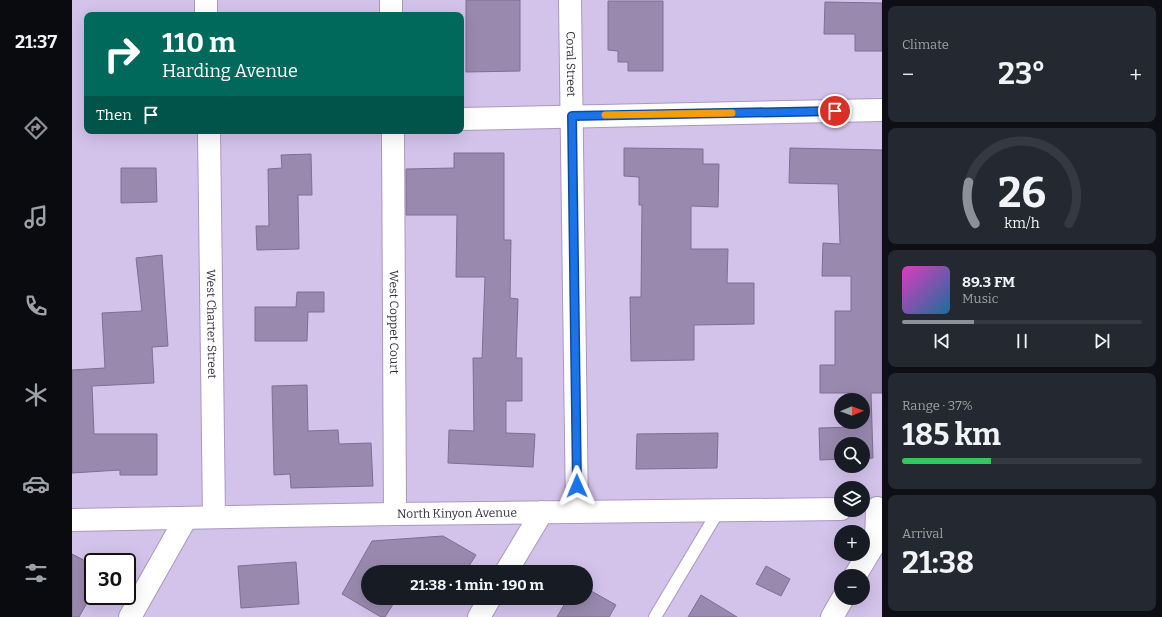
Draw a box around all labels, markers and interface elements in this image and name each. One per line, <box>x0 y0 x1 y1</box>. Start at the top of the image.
text: 110 m <box>162 26 236 59</box>
icon: right <box>96 28 148 80</box>
text: 21:37 <box>15 31 57 53</box>
street label: Coral Street <box>563 31 578 98</box>
text: Climate <box>902 37 949 52</box>
text: 23° <box>998 56 1045 92</box>
text: Harding Avenue <box>162 60 298 82</box>
text: − <box>902 61 914 88</box>
text: + <box>1129 61 1142 88</box>
pin <box>818 94 852 128</box>
icon: arrive <box>824 100 846 122</box>
icon: arrive <box>140 104 162 126</box>
text: Then <box>96 106 132 124</box>
icon: directions <box>22 114 50 142</box>
text: 26 <box>998 168 1046 218</box>
icon: music <box>22 203 50 231</box>
text: km/h <box>1004 215 1040 232</box>
street label: West Charter Street <box>204 269 219 380</box>
street label: West Coppet Court <box>387 270 401 375</box>
text: 89.3 FM <box>962 273 1015 291</box>
text: Music <box>962 291 998 306</box>
icon: phone <box>22 292 50 320</box>
icon: previous <box>931 330 953 352</box>
icon: pause <box>1011 330 1033 352</box>
icon: next <box>1091 330 1113 352</box>
icon: climate <box>22 381 50 409</box>
north arrow <box>834 393 870 429</box>
map controls <box>834 393 870 605</box>
text: Range · 37% <box>902 398 973 413</box>
text: 185 km <box>902 417 1001 453</box>
button: search <box>834 437 870 473</box>
position arrow <box>556 465 598 507</box>
icon: car <box>22 470 50 498</box>
button: layers <box>834 481 870 517</box>
street label: North Kinyon Avenue <box>397 506 517 521</box>
button: + <box>834 525 870 561</box>
text: Arrival <box>902 526 943 541</box>
text: 21:38 <box>902 545 974 581</box>
speed limit sign: 30 <box>84 553 136 605</box>
icon: filters <box>22 559 50 587</box>
button: − <box>834 569 870 605</box>
text: 21:38 · 1 min · 190 m <box>410 576 544 594</box>

